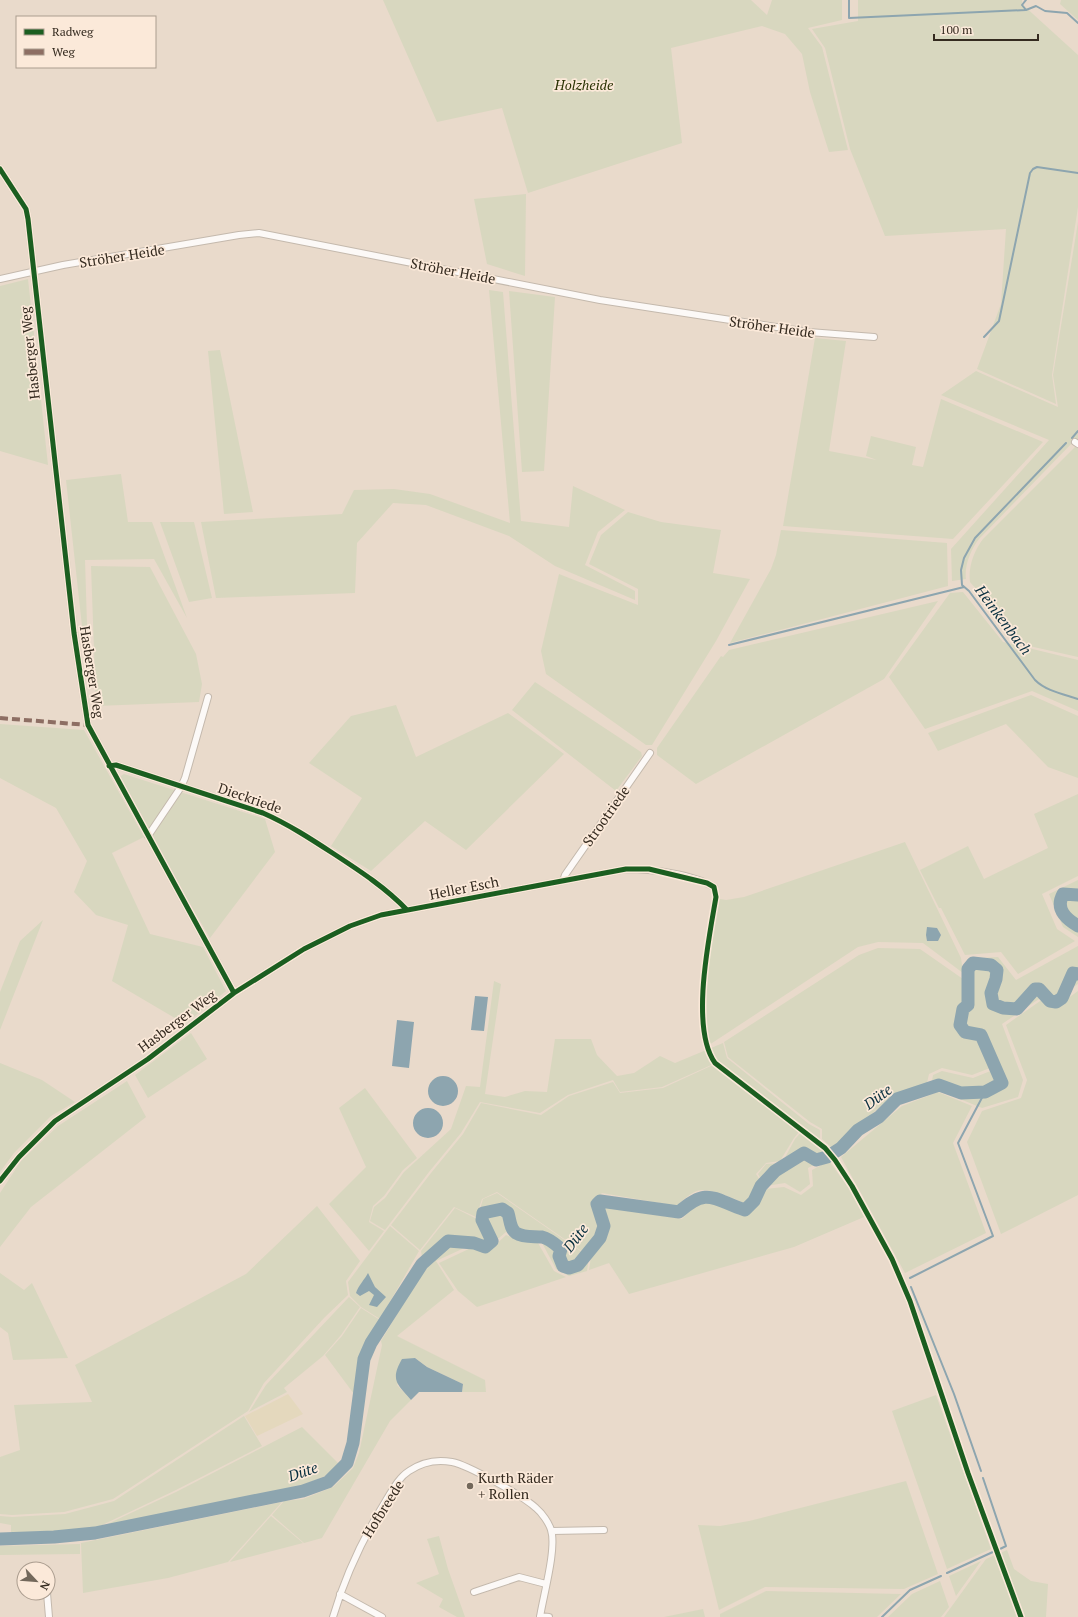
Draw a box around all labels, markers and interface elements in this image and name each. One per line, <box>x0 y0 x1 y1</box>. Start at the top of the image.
legend <box>16 16 156 68</box>
scale bar <box>934 16 1038 42</box>
text: 100 m <box>940 22 973 37</box>
text: Radweg <box>52 24 94 39</box>
text: Weg <box>52 44 75 59</box>
park label: Holzheide <box>554 75 614 94</box>
street label: Ströher Heide <box>78 239 166 272</box>
street label: Ströher Heide <box>409 253 497 288</box>
street label: Hasberger Weg <box>15 305 44 400</box>
street label: Ströher Heide <box>728 311 816 342</box>
water label: Heinkenbach <box>970 580 1037 658</box>
street label: Hasberger Weg <box>76 624 109 720</box>
street label: Dieckriede <box>216 778 285 817</box>
street label: Strootriede <box>578 782 633 850</box>
street label: Heller Esch <box>428 871 500 904</box>
street label: Hasberger Weg <box>134 985 220 1056</box>
water label: Düte <box>858 1079 896 1114</box>
water label: Düte <box>557 1219 592 1256</box>
water label: Düte <box>284 1457 321 1486</box>
place label: Kurth Räder + Rollen <box>478 1468 554 1503</box>
street label: Hofbreede <box>357 1476 408 1541</box>
marker: Kurth Räder + Rollen <box>465 1481 475 1491</box>
north arrow <box>16 1561 56 1601</box>
text: N <box>37 1579 53 1593</box>

